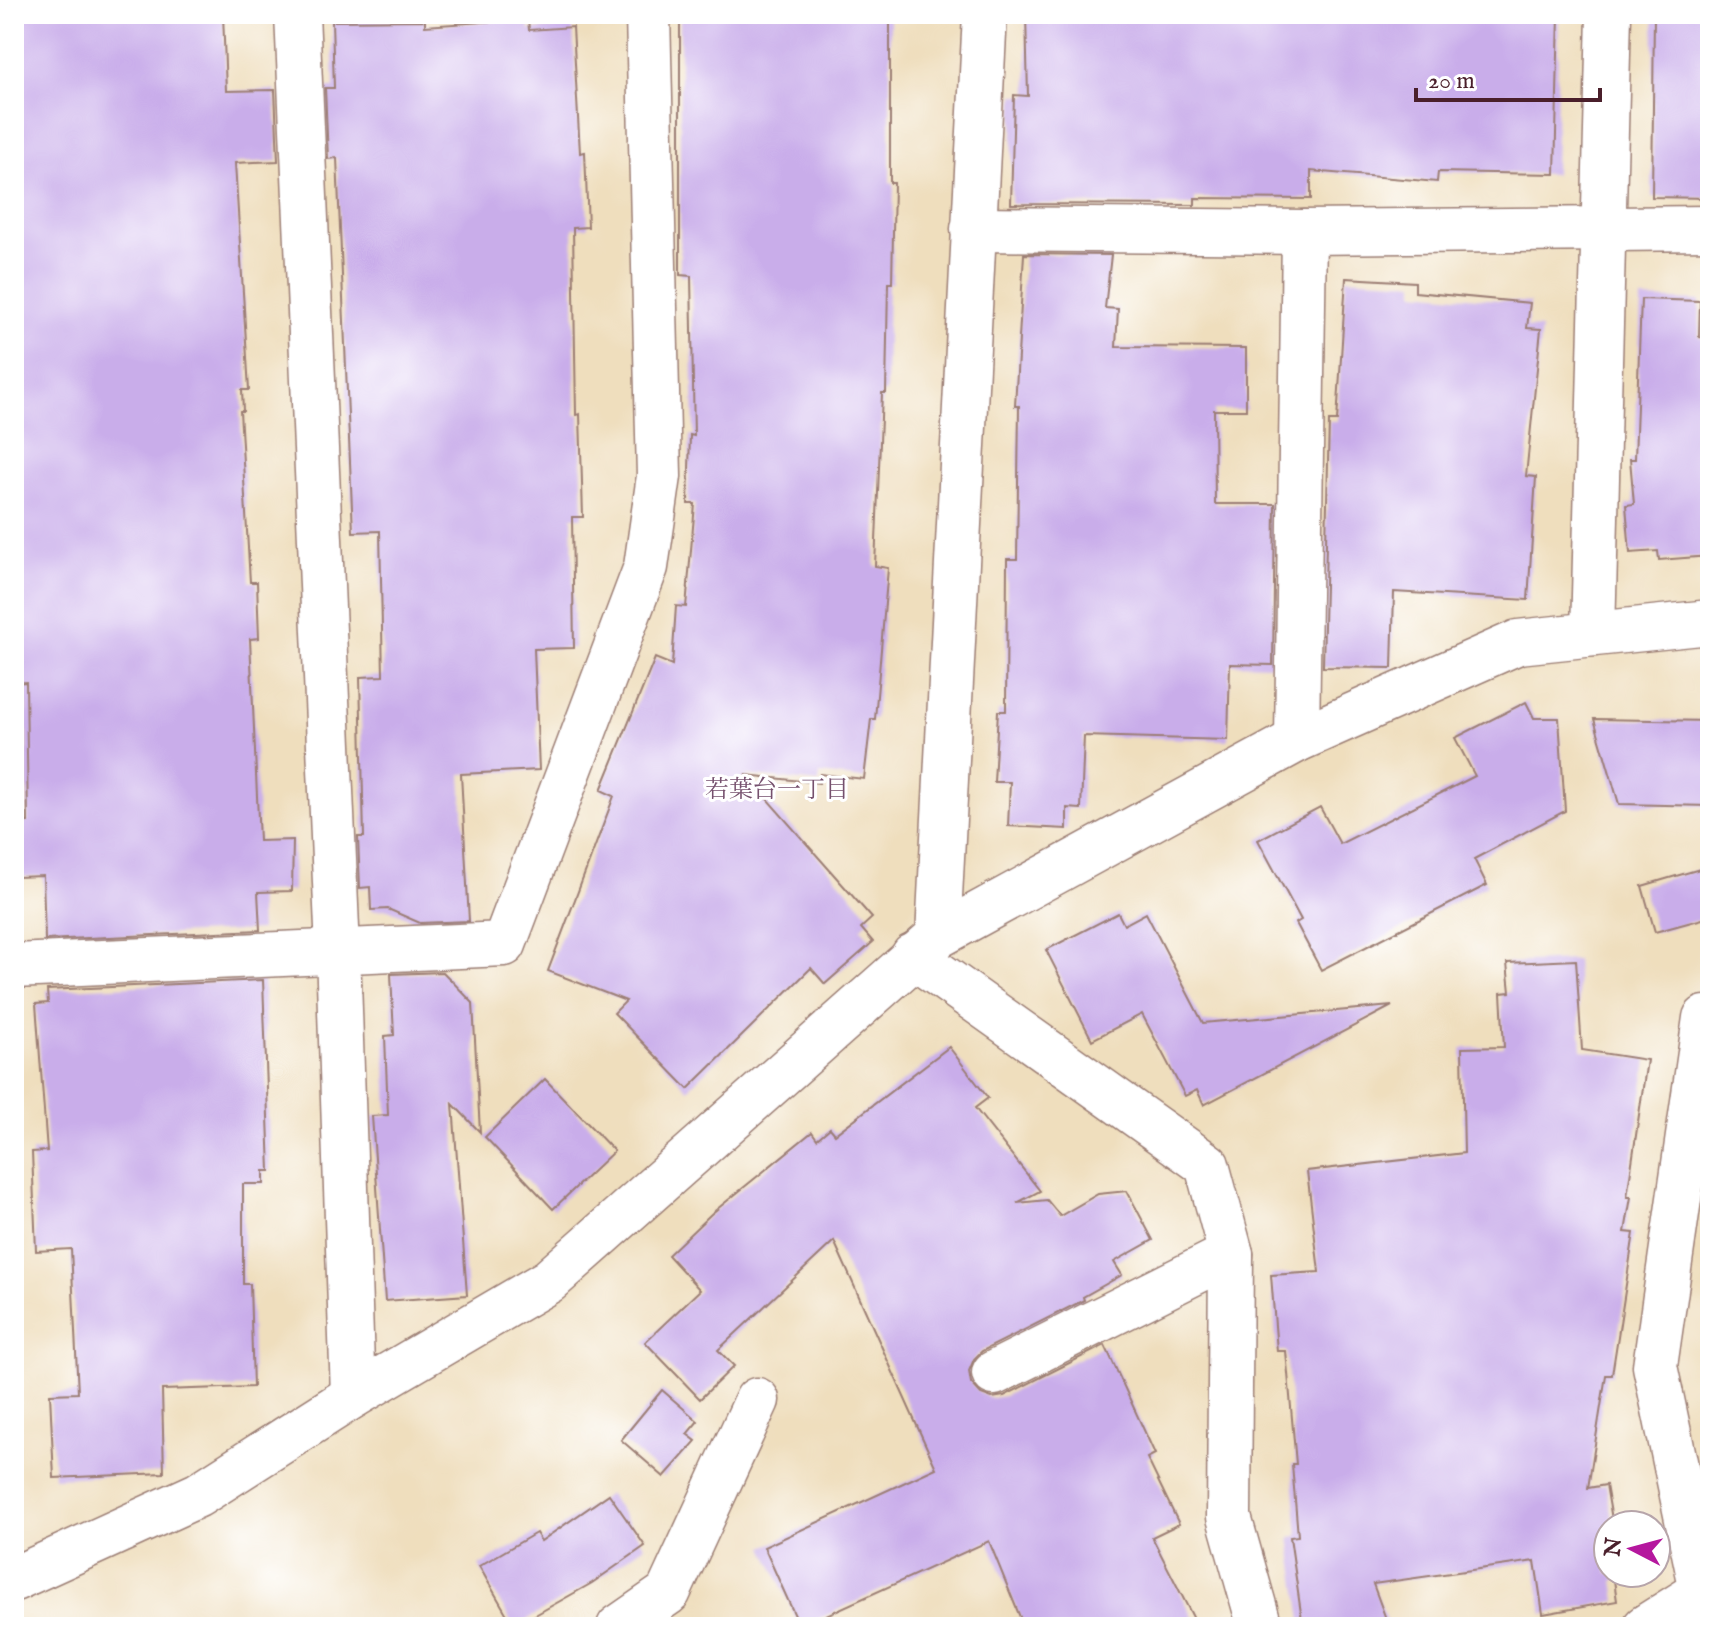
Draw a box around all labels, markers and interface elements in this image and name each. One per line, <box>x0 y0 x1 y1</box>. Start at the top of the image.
scale bar <box>1416 52 1600 102</box>
text: 20 m <box>1428 66 1475 97</box>
district label: 若葉台一丁目 <box>705 775 849 806</box>
north arrow <box>1592 1509 1672 1589</box>
text: N <box>1599 1536 1629 1559</box>

